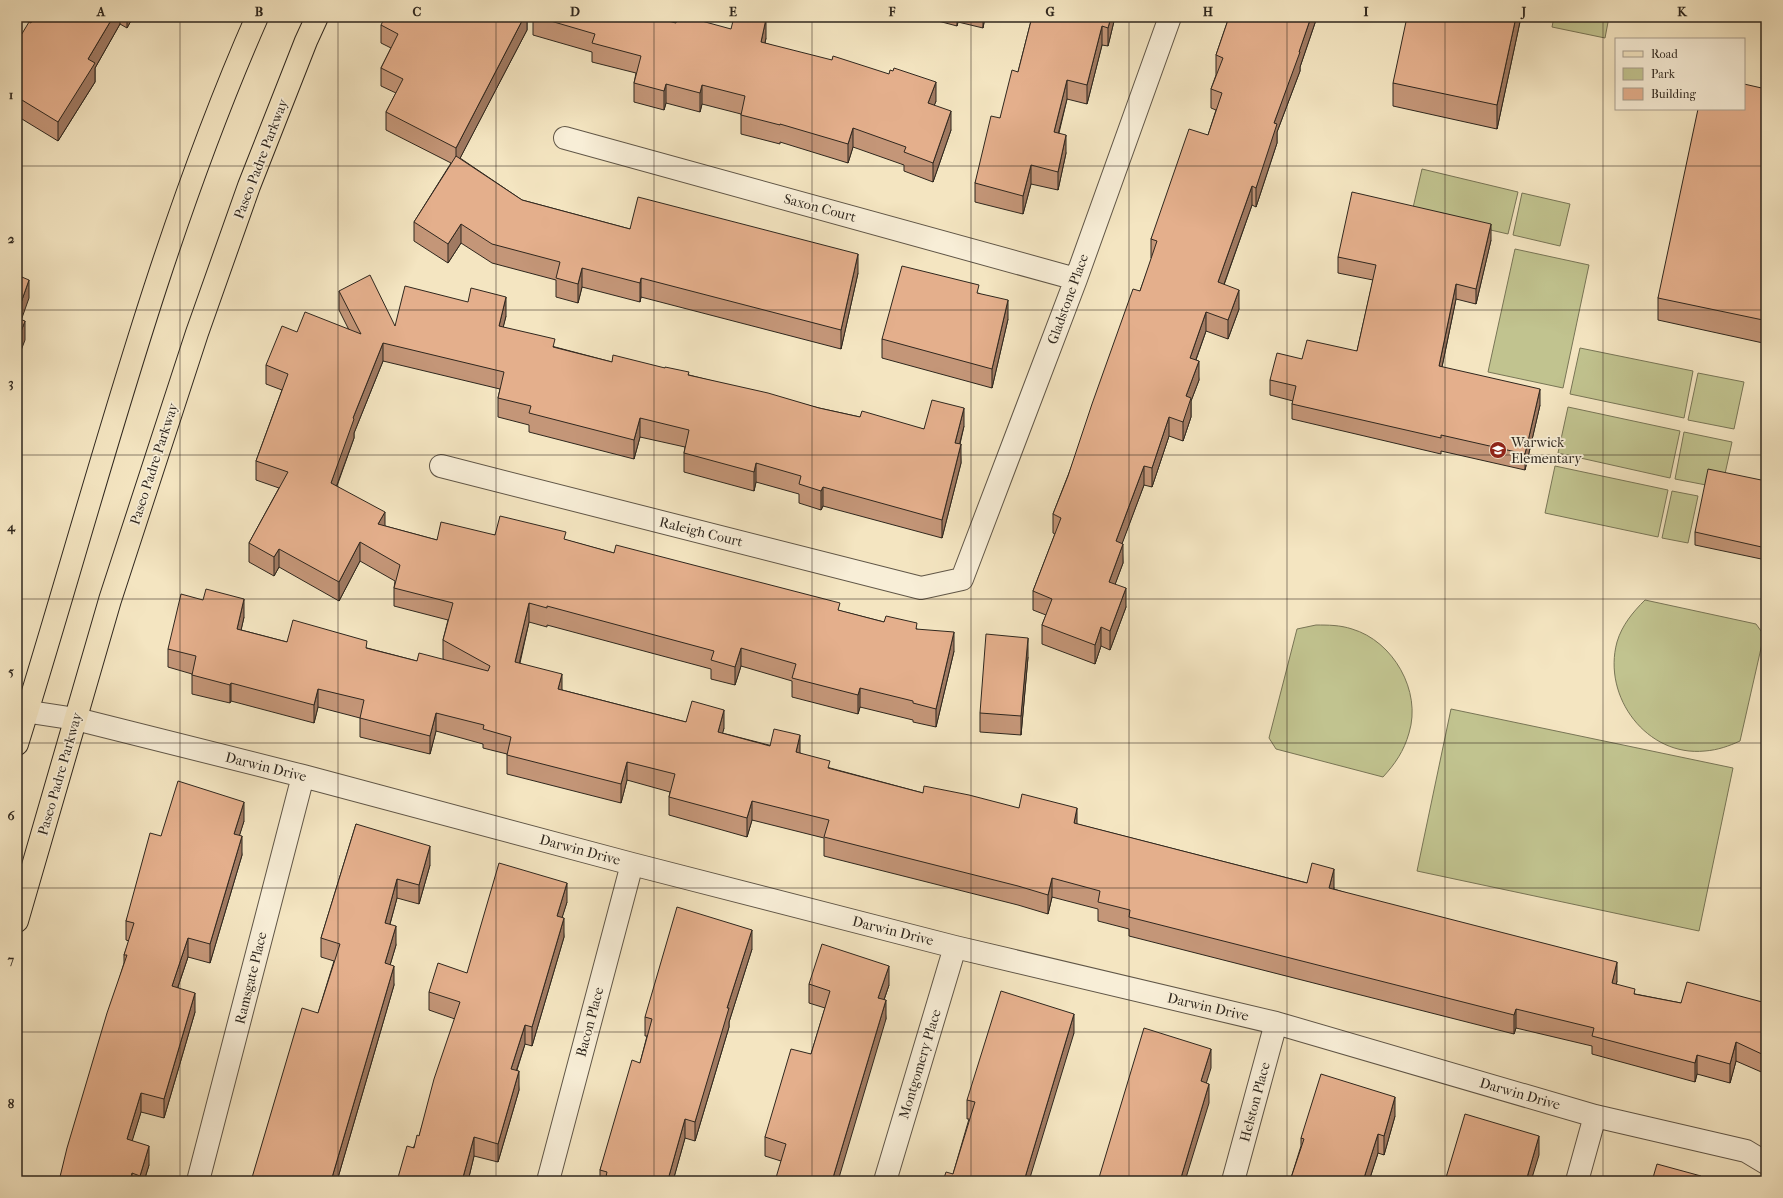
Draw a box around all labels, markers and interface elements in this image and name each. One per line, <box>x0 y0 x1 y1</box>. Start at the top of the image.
text: A <box>96 4 106 19</box>
text: B <box>255 4 264 19</box>
text: C <box>413 4 422 19</box>
text: D <box>570 4 580 19</box>
text: E <box>729 4 737 19</box>
text: F <box>888 4 896 19</box>
text: G <box>1045 4 1055 19</box>
text: H <box>1203 4 1214 19</box>
text: I <box>1363 4 1369 19</box>
text: J <box>1520 4 1527 20</box>
text: K <box>1677 4 1688 19</box>
legend <box>1615 38 1745 110</box>
text: Road <box>1651 47 1678 61</box>
text: Park <box>1651 67 1676 81</box>
text: 1 <box>9 87 14 102</box>
text: Building <box>1651 87 1696 101</box>
street label: Paseo Padre Parkway <box>230 96 292 221</box>
street label: Saxon Court <box>782 190 858 226</box>
text: 2 <box>8 231 15 246</box>
street label: Gladstone Place <box>1044 251 1092 347</box>
text: 3 <box>8 375 14 391</box>
street label: Paseo Padre Parkway <box>126 400 182 527</box>
place label: Warwick Elementary <box>1510 434 1582 467</box>
school or university icon: Warwick Elementary <box>1488 440 1508 460</box>
street label: Raleigh Court <box>658 513 744 551</box>
text: 4 <box>6 519 16 535</box>
text: 5 <box>8 664 14 679</box>
street label: Paseo Padre Parkway <box>34 710 86 837</box>
street label: Darwin Drive <box>224 749 308 785</box>
text: 6 <box>7 808 15 823</box>
street label: Darwin Drive <box>538 831 622 869</box>
street label: Darwin Drive <box>851 913 935 949</box>
street label: Ramsgate Place <box>231 930 271 1026</box>
text: 7 <box>7 952 15 967</box>
street label: Bacon Place <box>573 985 608 1059</box>
street label: Darwin Drive <box>1166 989 1250 1025</box>
street label: Montgomery Place <box>895 1007 945 1121</box>
street label: Helston Place <box>1236 1060 1274 1144</box>
street label: Darwin Drive <box>1478 1074 1562 1114</box>
text: 8 <box>8 1096 15 1111</box>

